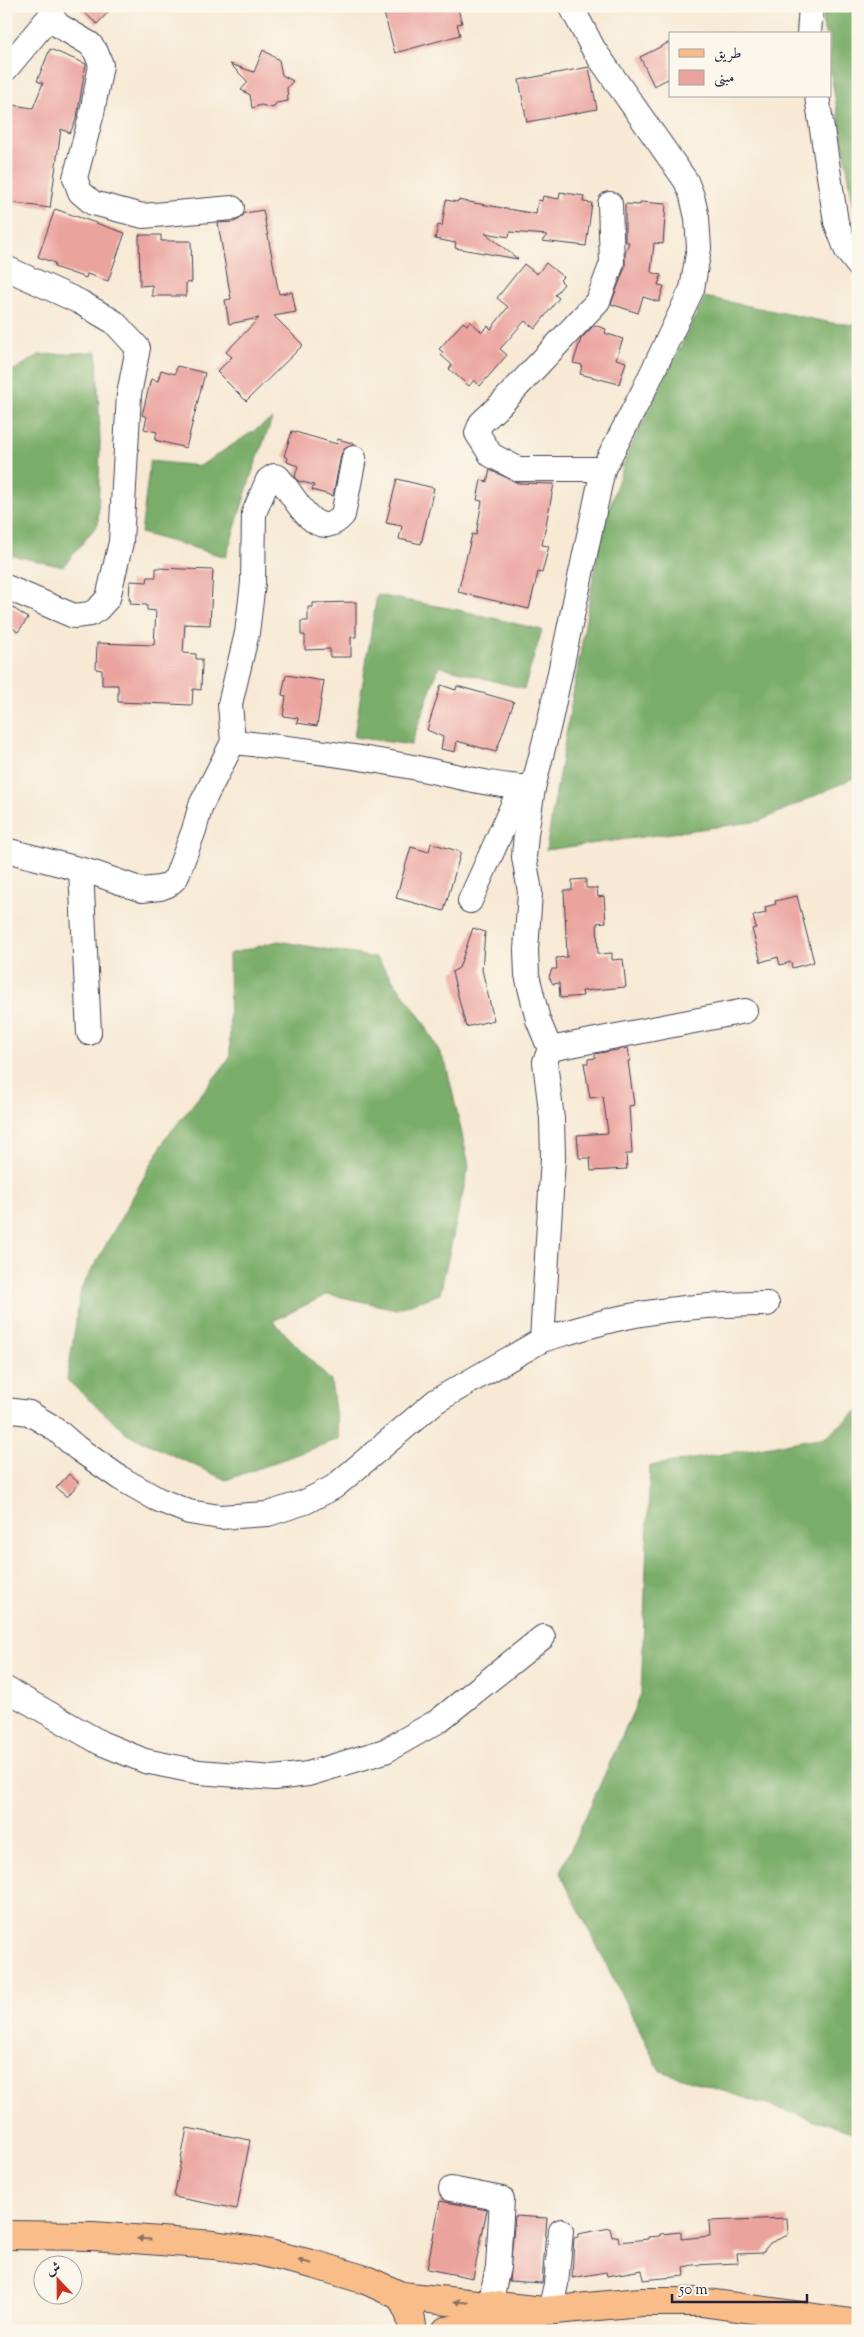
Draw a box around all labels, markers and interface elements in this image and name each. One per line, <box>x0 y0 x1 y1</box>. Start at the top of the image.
legend <box>669 32 832 98</box>
text: طريق <box>714 44 741 65</box>
text: مبنى <box>714 68 734 89</box>
one-way arrow <box>136 2235 152 2243</box>
north arrow <box>32 2254 82 2304</box>
text: ش <box>44 2258 64 2282</box>
one-way arrow <box>298 2258 313 2266</box>
scale bar <box>672 2272 806 2304</box>
text: 50 m <box>678 2280 708 2301</box>
one-way arrow <box>453 2298 469 2306</box>

